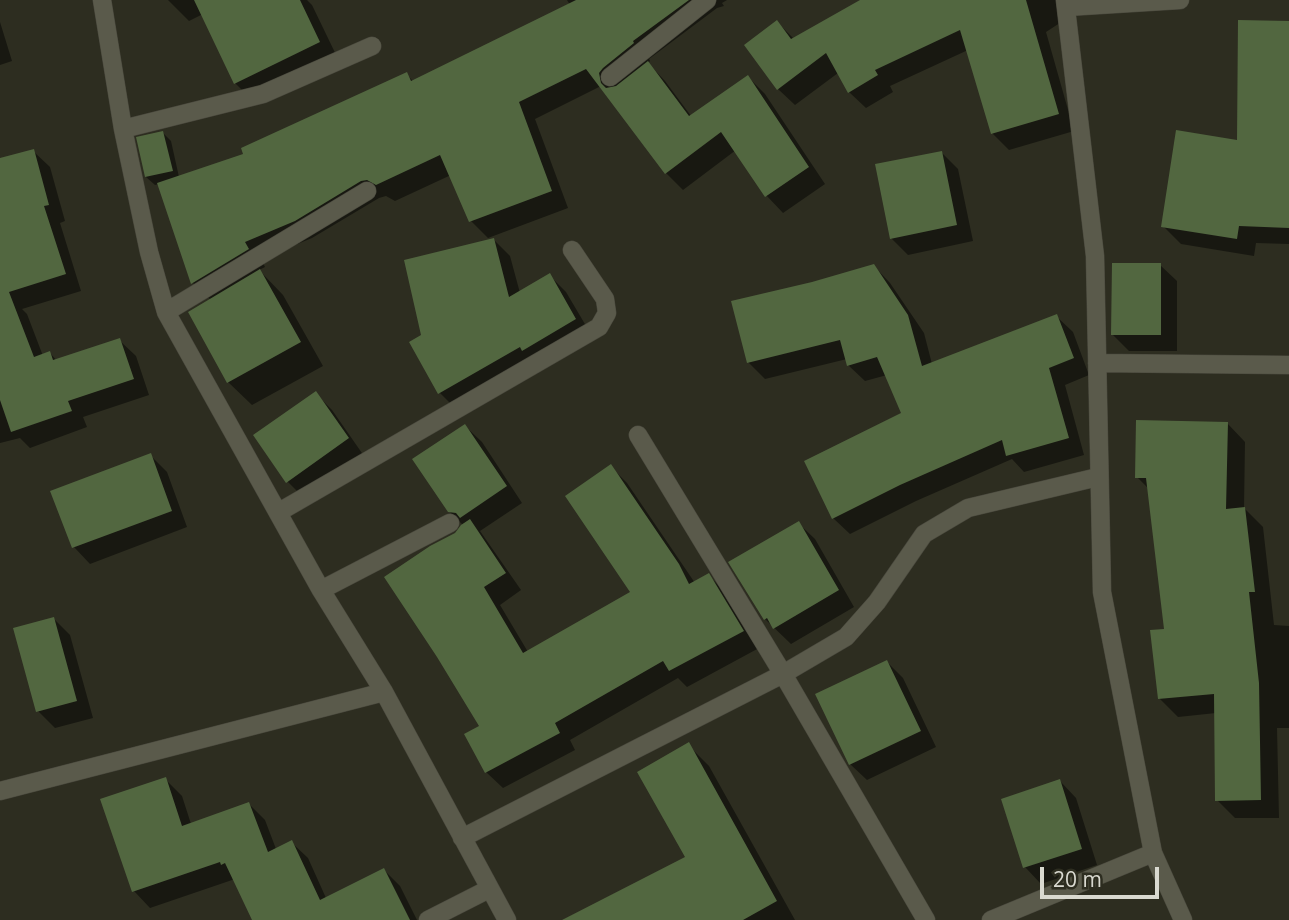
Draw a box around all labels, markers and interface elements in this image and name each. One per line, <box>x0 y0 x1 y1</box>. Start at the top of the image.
scale bar <box>1044 853 1163 897</box>
text: 20 m <box>1053 865 1102 893</box>

